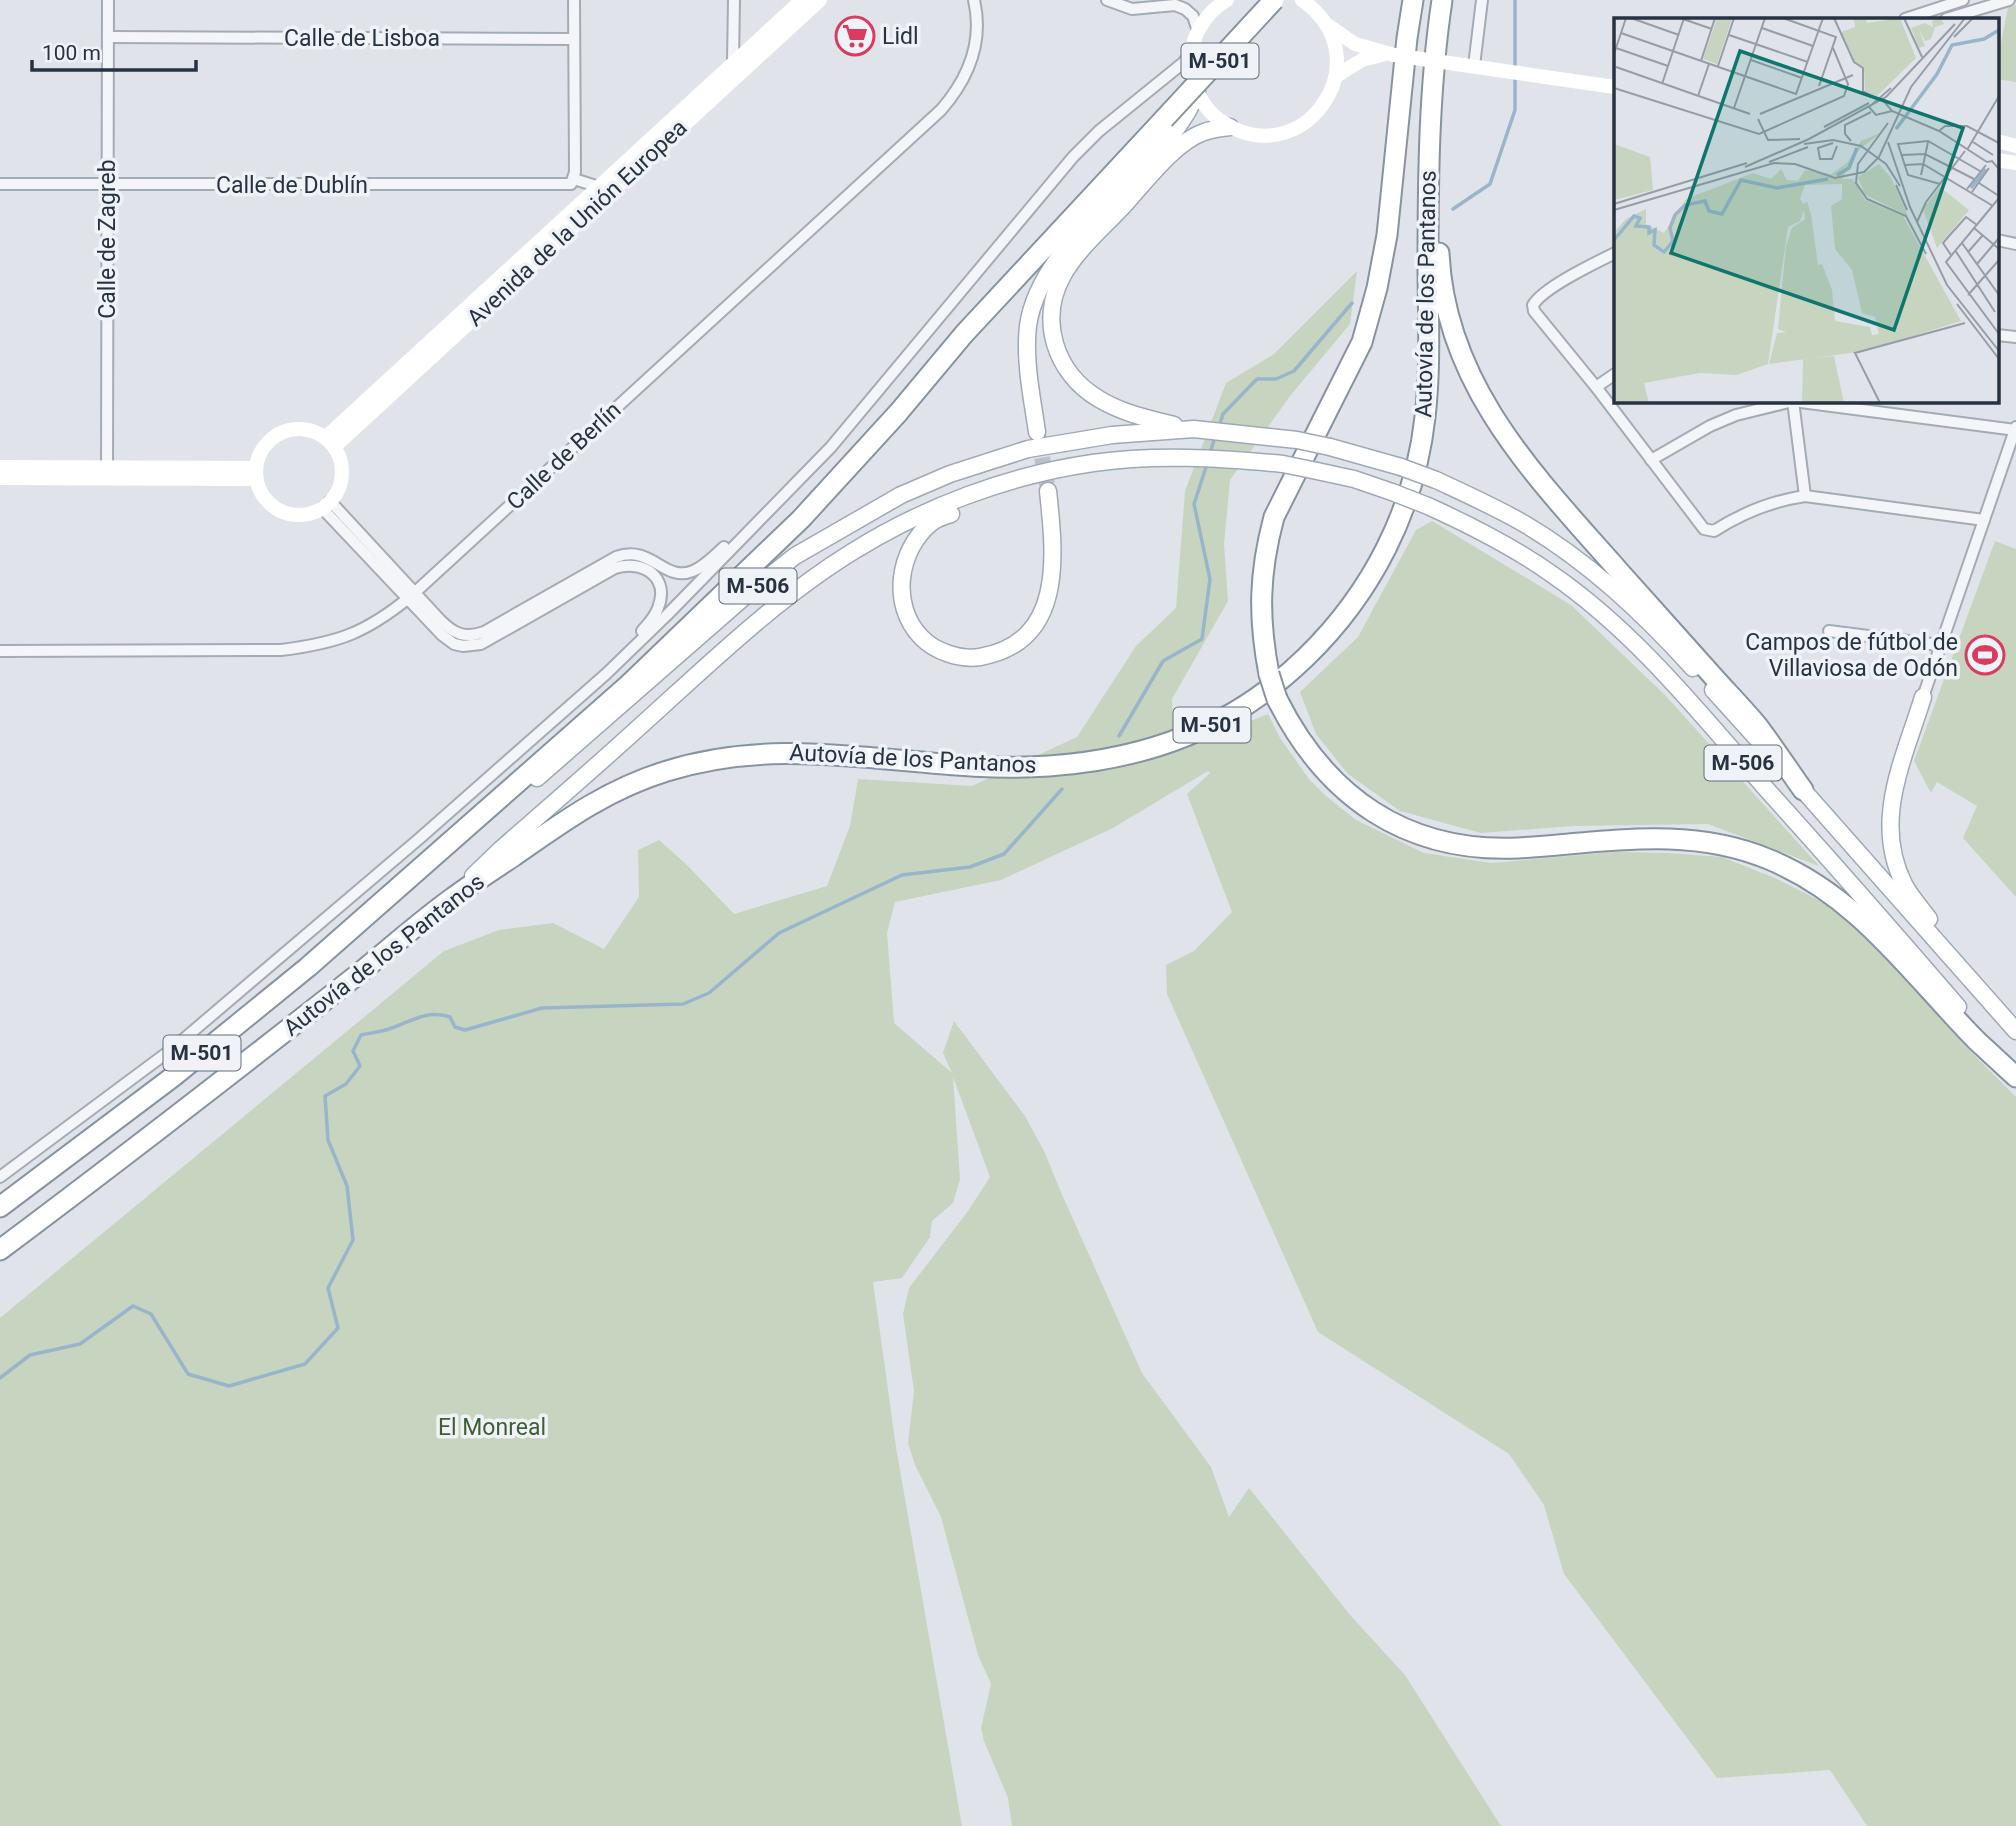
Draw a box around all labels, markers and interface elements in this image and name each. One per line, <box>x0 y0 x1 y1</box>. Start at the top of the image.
supermarket icon: Lidl <box>834 15 876 57</box>
inset map <box>1614 18 1998 402</box>
place label: Lidl <box>882 23 919 50</box>
street label: Calle de Lisboa <box>284 25 440 52</box>
scale bar <box>32 28 196 72</box>
text: 100 m <box>42 41 101 65</box>
road number: M-501 <box>1182 43 1258 78</box>
street label: Avenida de la Unión Europea <box>462 114 692 332</box>
street label: Calle de Zagreb <box>94 159 121 319</box>
street label: Autovía de los Pantanos <box>1410 170 1442 418</box>
street label: Calle de Dublín <box>216 172 368 199</box>
street label: Calle de Berlín <box>501 396 627 516</box>
road number: M-506 <box>720 568 796 604</box>
place label: Campos de fútbol de Villaviosa de Odón <box>1745 629 1958 682</box>
sports icon: Campos de fútbol de Villaviosa de Odón <box>1964 634 2006 676</box>
road number: M-501 <box>1174 708 1250 742</box>
street label: Autovía de los Pantanos <box>789 739 1037 779</box>
road number: M-506 <box>1704 746 1782 780</box>
street label: Autovía de los Pantanos <box>278 868 490 1042</box>
road number: M-501 <box>164 1036 241 1070</box>
park label: El Monreal <box>438 1414 546 1441</box>

